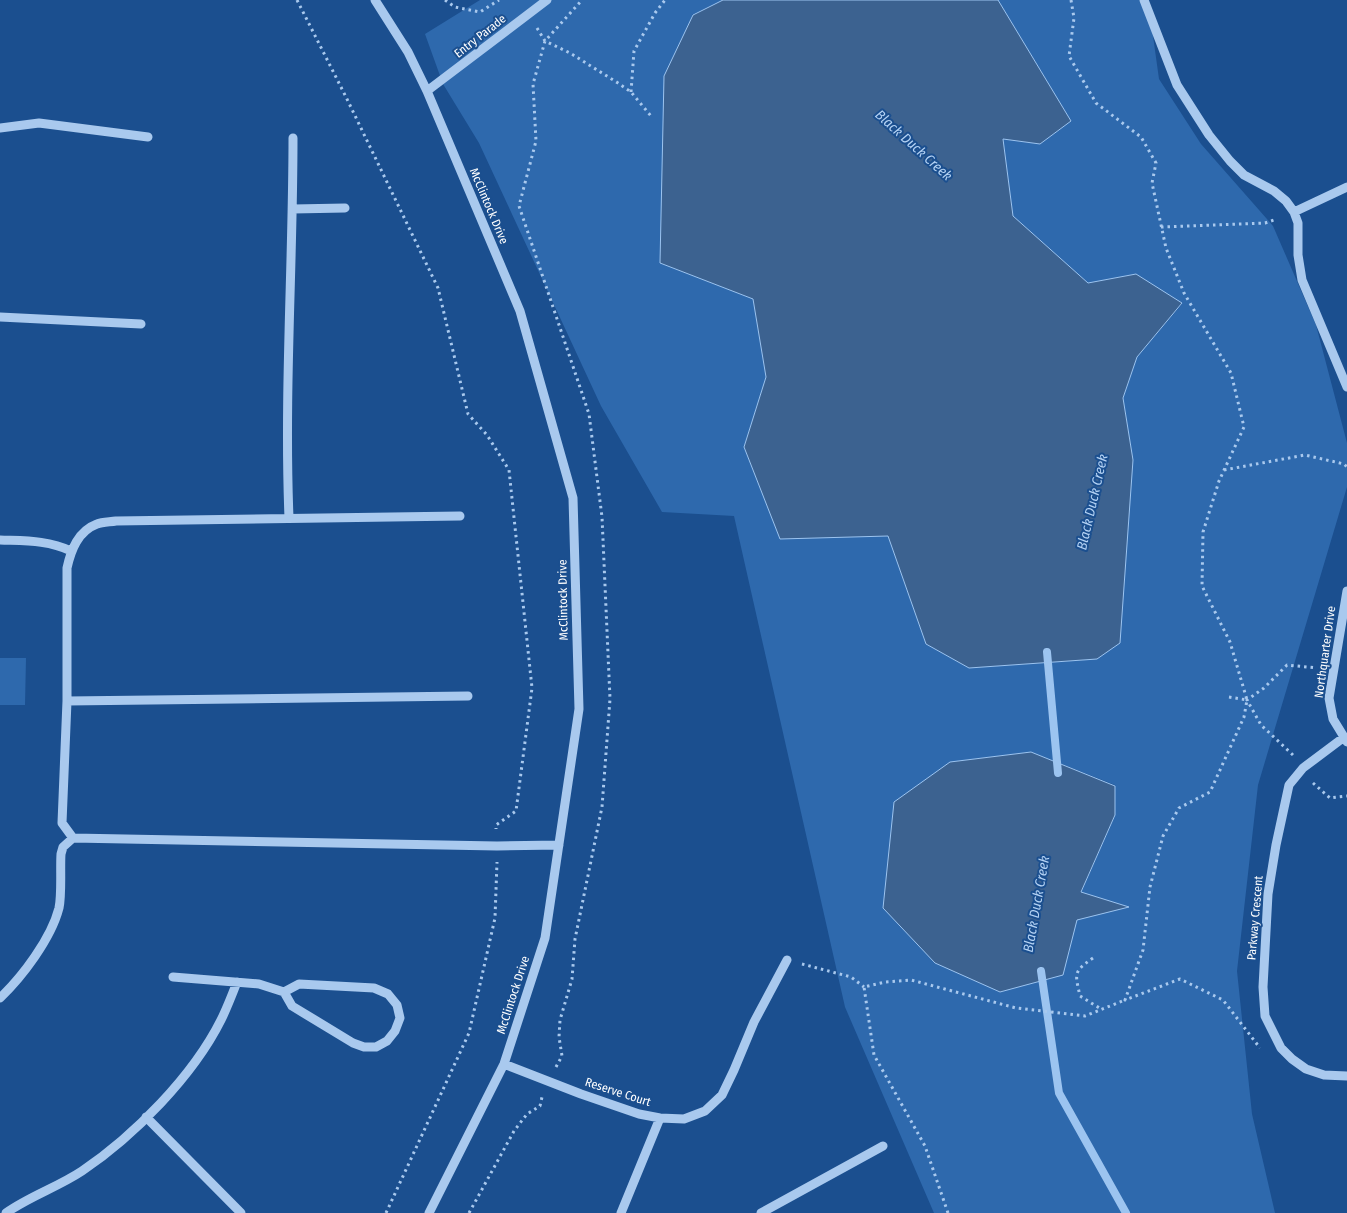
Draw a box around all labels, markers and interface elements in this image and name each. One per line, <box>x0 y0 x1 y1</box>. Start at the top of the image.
street label: Entry Parade <box>451 11 509 61</box>
water label: Black Duck Creek <box>872 106 956 184</box>
street label: McClintock Drive <box>467 166 511 246</box>
water label: Black Duck Creek <box>1073 453 1112 552</box>
street label: McClintock Drive <box>555 559 571 641</box>
street label: Northquarter Drive <box>1312 605 1338 699</box>
water label: Black Duck Creek <box>1020 854 1053 954</box>
street label: Parkway Crescent <box>1244 875 1266 961</box>
street label: McClintock Drive <box>494 954 532 1036</box>
street label: Reserve Court <box>583 1075 653 1109</box>

